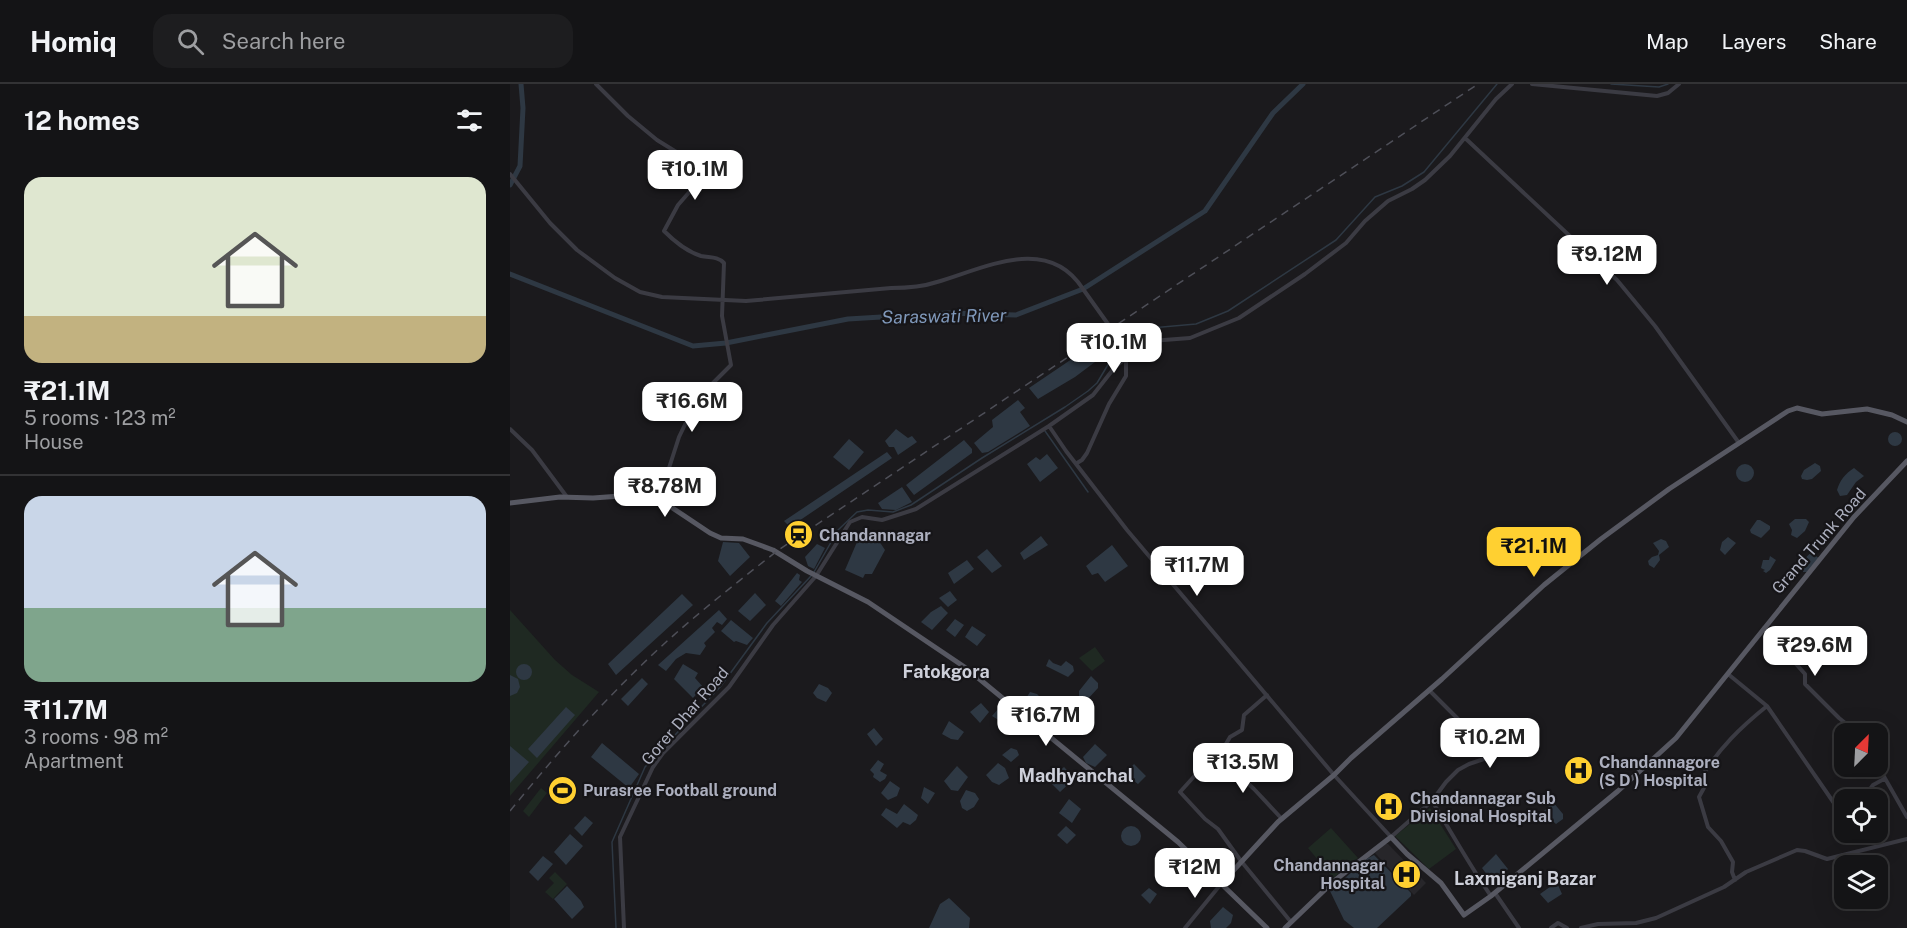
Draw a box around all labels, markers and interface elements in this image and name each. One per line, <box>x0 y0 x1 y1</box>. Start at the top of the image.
search box <box>153 14 573 68</box>
text: Homiq <box>30 25 117 58</box>
icon: search <box>174 25 207 58</box>
text: Search here <box>222 28 345 54</box>
text: Map <box>1646 29 1689 54</box>
text: Layers <box>1722 29 1786 54</box>
text: Share <box>1819 29 1877 54</box>
icon: filters <box>453 104 486 137</box>
text: 12 homes <box>24 105 140 136</box>
pin: ₹10.1M <box>646 150 744 201</box>
text: ₹10.1M <box>662 157 728 181</box>
icon: home <box>201 216 309 324</box>
pin: ₹9.12M <box>1558 235 1656 286</box>
text: ₹9.12M <box>1571 242 1643 266</box>
water label: Saraswati River <box>881 304 1007 328</box>
pin: ₹10.1M <box>1065 323 1163 374</box>
text: ₹10.1M <box>1081 330 1147 354</box>
text: ₹21.1M <box>24 375 110 406</box>
pin: ₹16.6M <box>643 382 741 433</box>
text: ₹16.6M <box>656 389 728 413</box>
text: 5 rooms · 123 m² <box>24 406 176 430</box>
text: House <box>24 430 84 454</box>
pin: ₹8.78M <box>616 467 714 518</box>
text: ₹8.78M <box>628 474 702 498</box>
street label: Grand Trunk Road <box>1768 484 1870 598</box>
station icon: Chandannagar <box>782 519 814 551</box>
place label: Chandannagar <box>819 526 931 545</box>
pin: ₹21.1M <box>1485 527 1583 578</box>
text: ₹21.1M <box>1501 534 1567 558</box>
icon: home <box>201 535 309 643</box>
pin: ₹11.7M <box>1148 546 1246 597</box>
text: ₹11.7M <box>1165 553 1229 577</box>
pin: ₹29.6M <box>1766 626 1864 677</box>
text: ₹29.6M <box>1777 633 1853 657</box>
district label: Fatokgora <box>902 661 990 682</box>
street label: Gorer Dhar Road <box>637 663 733 769</box>
text: ₹11.7M <box>24 694 108 725</box>
pin: ₹16.7M <box>997 696 1095 747</box>
text: ₹16.7M <box>1011 703 1081 727</box>
pin: ₹10.2M <box>1441 718 1539 769</box>
north arrow <box>1834 723 1888 777</box>
map controls <box>1834 723 1888 909</box>
text: 3 rooms · 98 m² <box>24 725 168 749</box>
text: ₹10.2M <box>1454 725 1526 749</box>
pin: ₹13.5M <box>1194 743 1292 794</box>
text: Apartment <box>24 749 124 773</box>
text: ₹13.5M <box>1207 750 1279 774</box>
place label: Chandannagore (S D ) Hospital <box>1599 753 1720 790</box>
hospital icon: Chandannagore (S D ) Hospital <box>1562 755 1594 787</box>
district label: Madhyanchal <box>1018 765 1134 786</box>
sports icon: Purasree Football ground <box>546 774 578 806</box>
place label: Purasree Football ground <box>583 781 777 800</box>
place label: Chandannagar Sub Divisional Hospital <box>1410 789 1556 826</box>
button: locate <box>1834 789 1888 843</box>
hospital icon: Chandannagar Sub Divisional Hospital <box>1373 791 1405 823</box>
pin: ₹12M <box>1159 848 1231 899</box>
text: ₹12M <box>1169 855 1221 879</box>
button: layers <box>1834 855 1888 909</box>
place label: Chandannagar Hospital <box>1273 856 1385 893</box>
hospital icon: Chandannagar Hospital <box>1390 858 1422 890</box>
district label: Laxmiganj Bazar <box>1454 868 1597 889</box>

